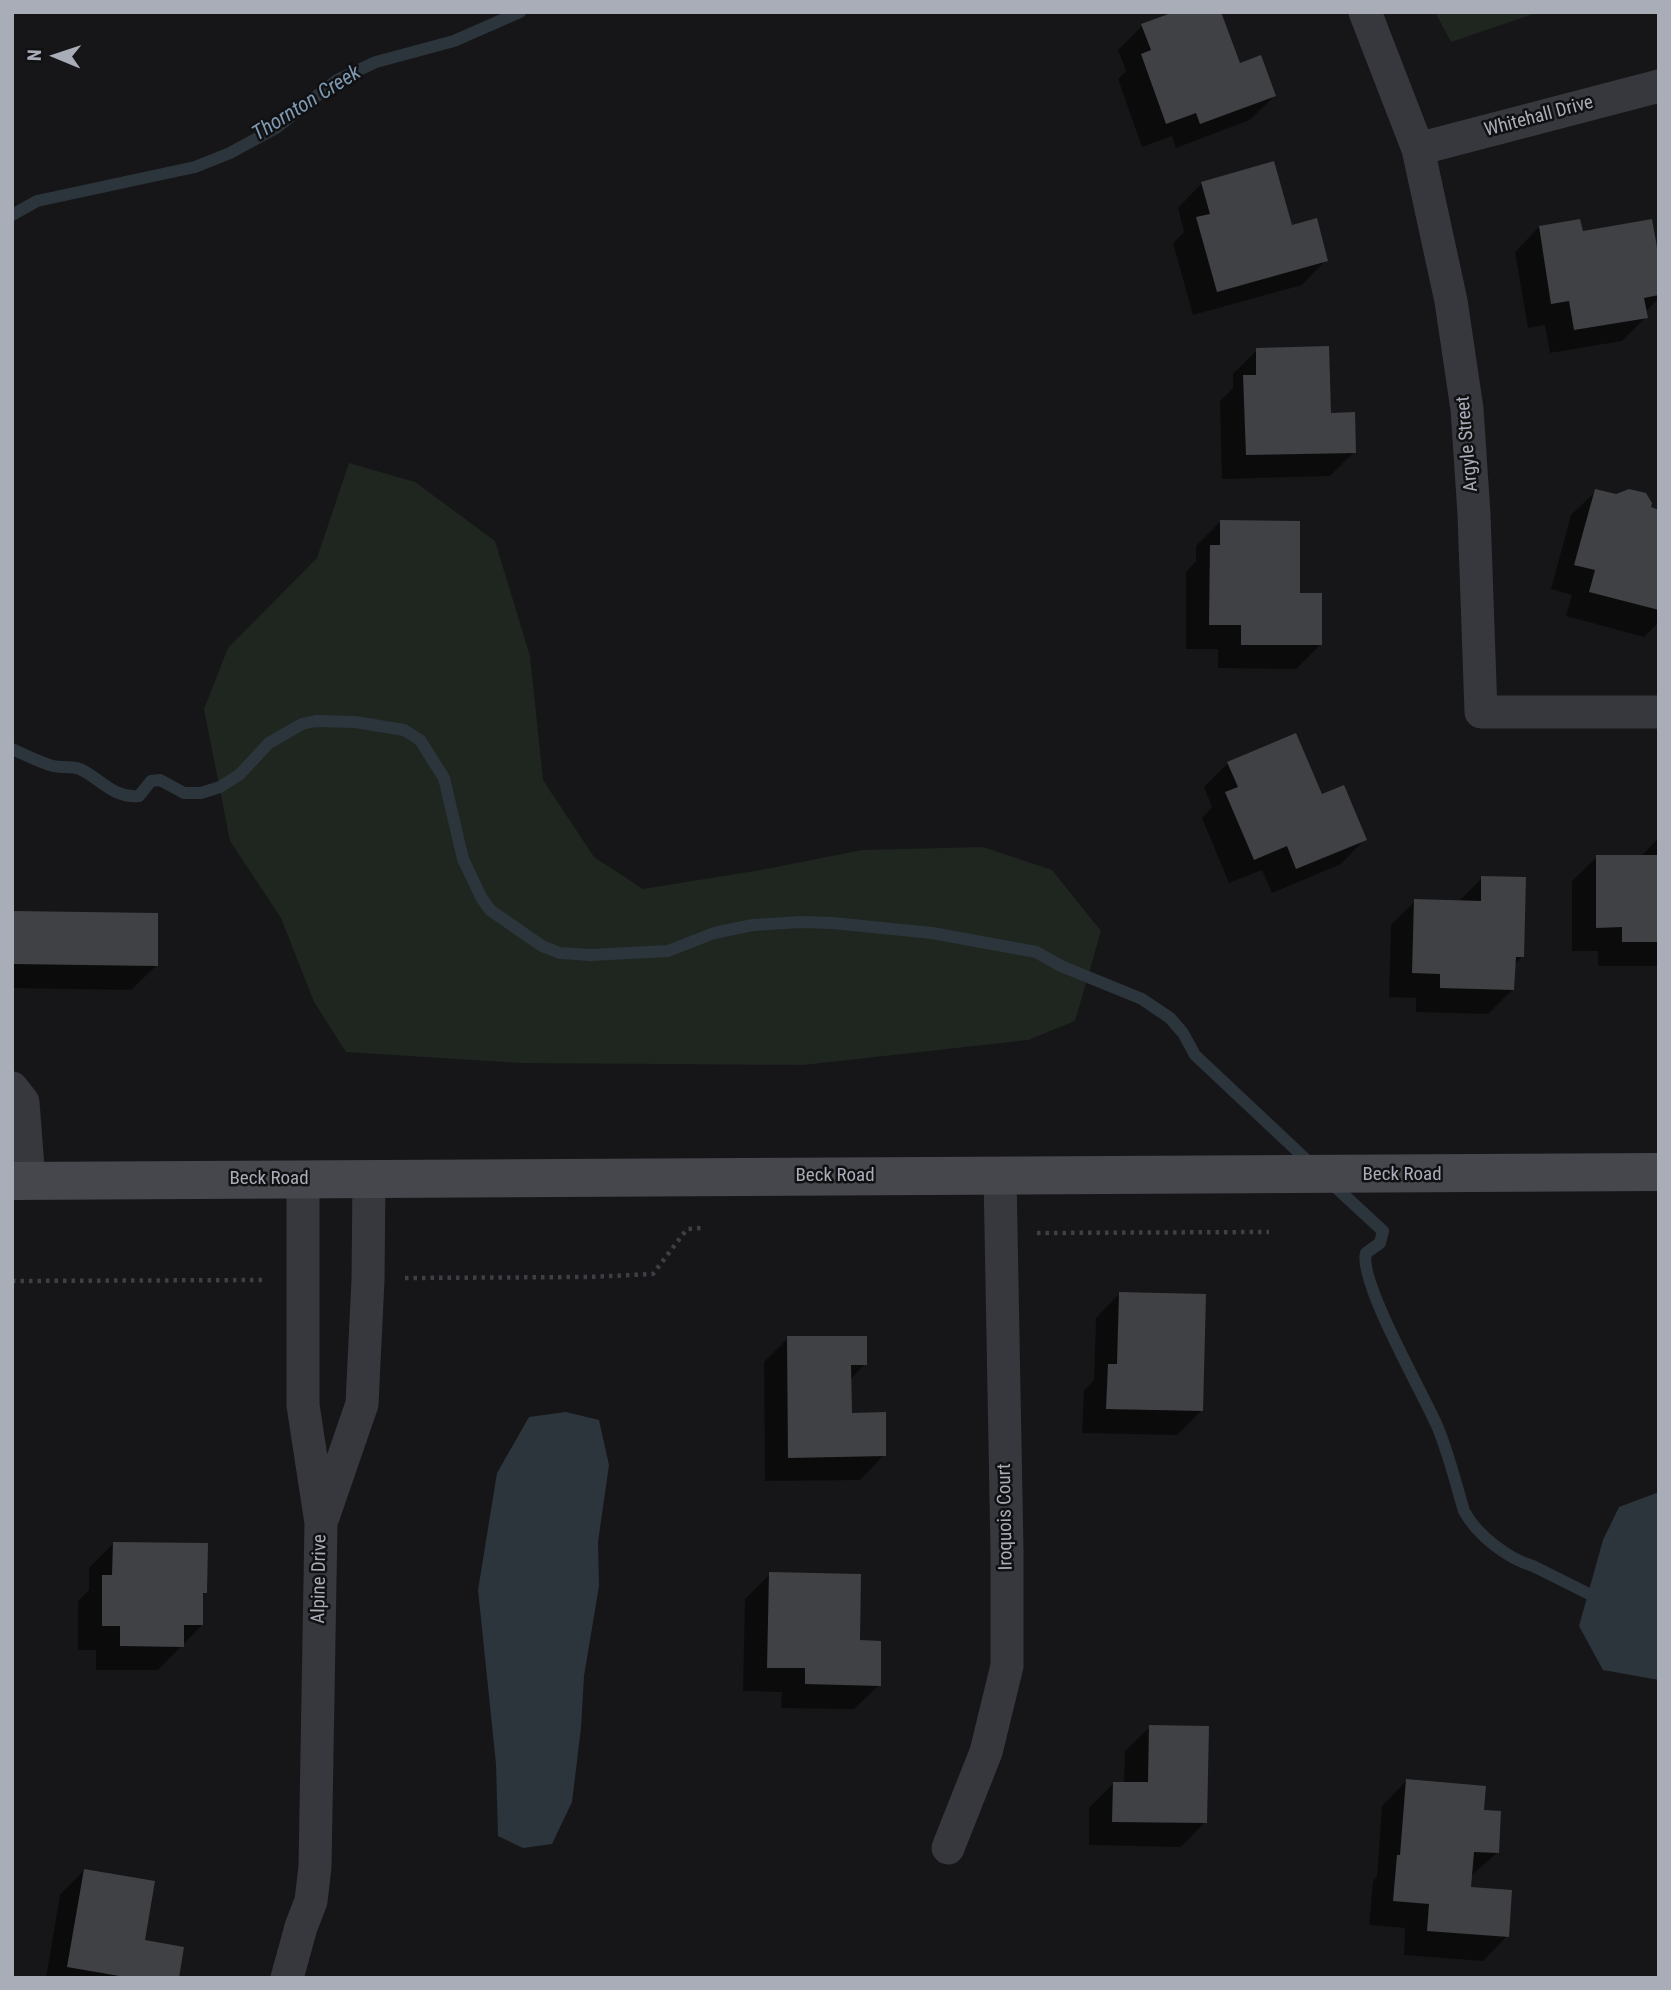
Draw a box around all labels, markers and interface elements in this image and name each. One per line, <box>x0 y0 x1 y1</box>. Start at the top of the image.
north arrow <box>21 21 91 91</box>
text: N <box>23 49 46 61</box>
water label: Thornton Creek <box>248 61 366 147</box>
street label: Whitehall Drive <box>1482 92 1596 142</box>
street label: Argyle Street <box>1452 395 1484 493</box>
street label: Beck Road <box>1362 1164 1442 1186</box>
street label: Beck Road <box>795 1165 875 1187</box>
street label: Beck Road <box>229 1168 309 1190</box>
street label: Iroquois Court <box>994 1463 1018 1571</box>
street label: Alpine Drive <box>308 1534 332 1624</box>

